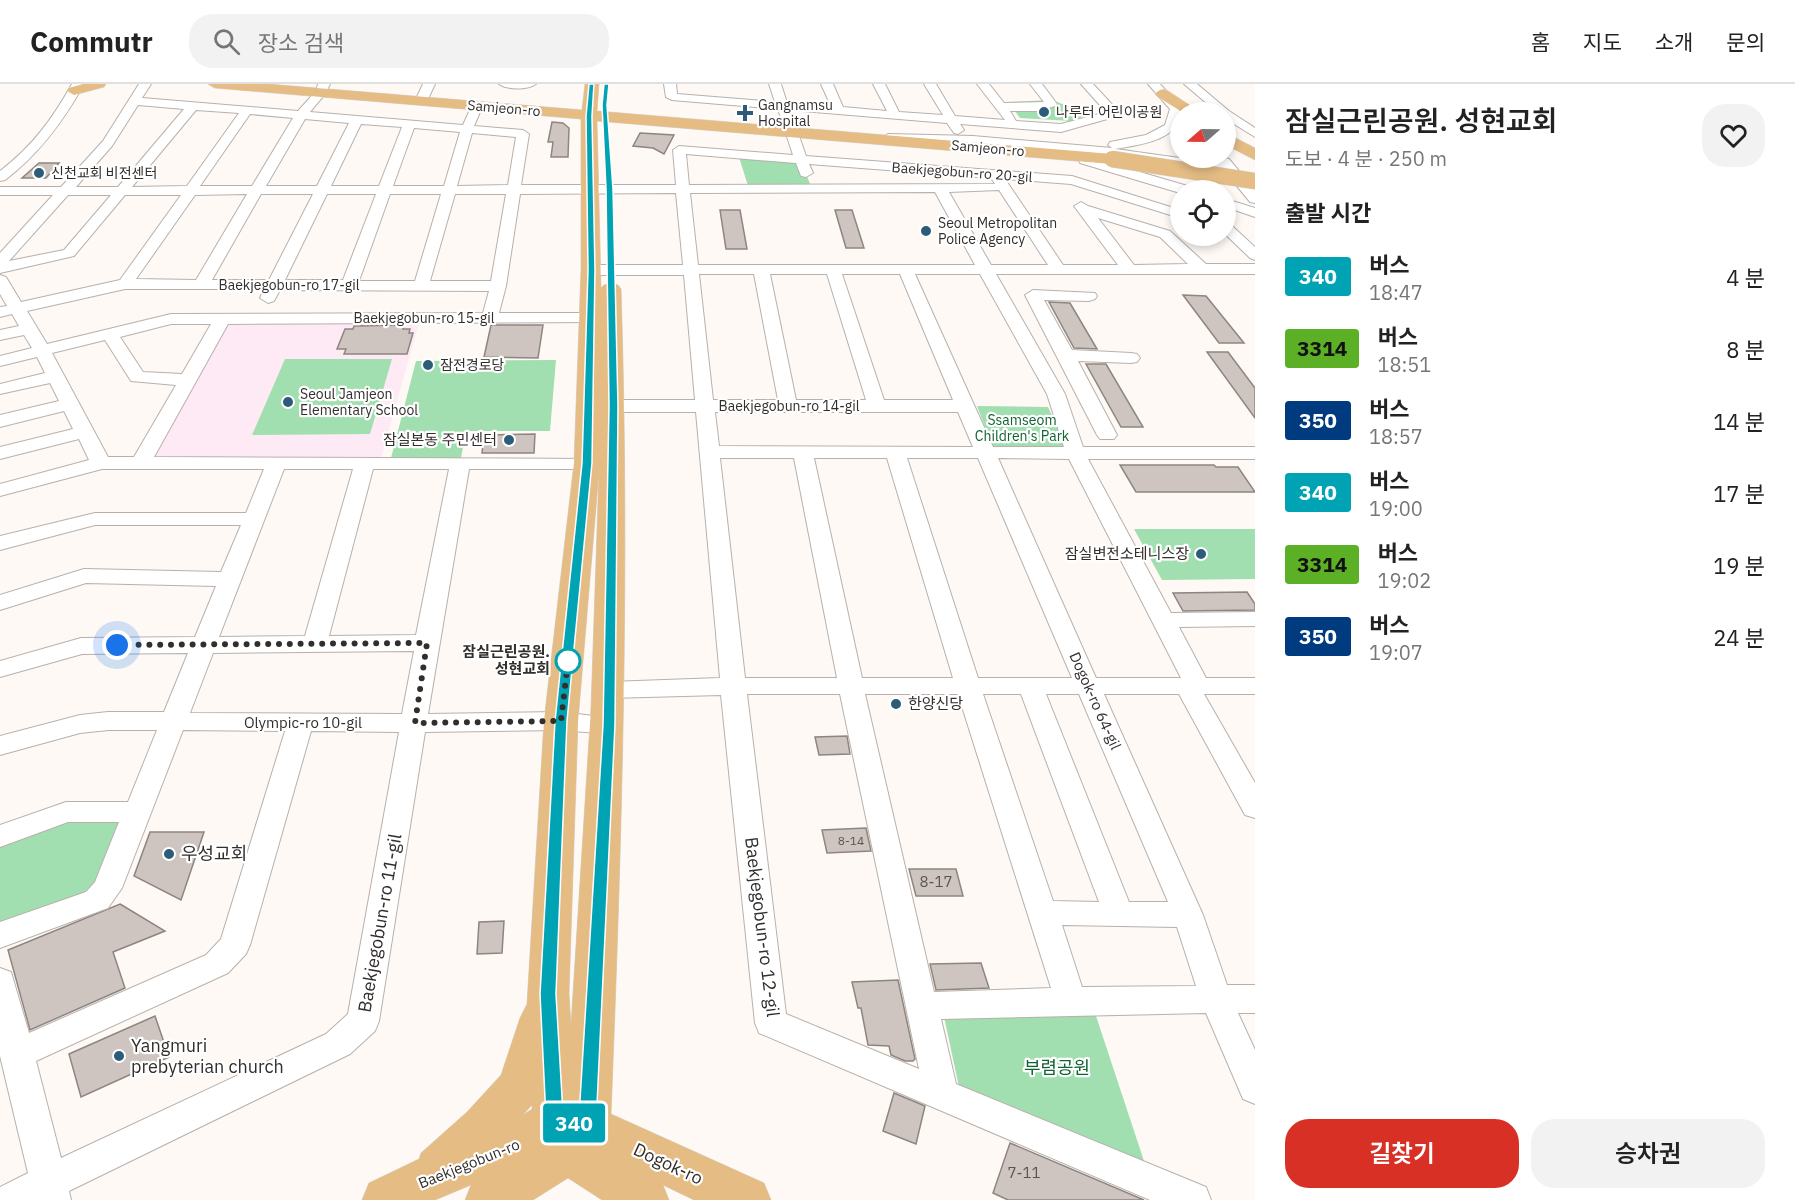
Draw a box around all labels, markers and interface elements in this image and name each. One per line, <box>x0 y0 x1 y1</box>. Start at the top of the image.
search box <box>189 14 609 68</box>
text: Commutr <box>30 23 153 60</box>
icon: search <box>210 25 243 58</box>
text: 장소 검색 <box>258 28 344 57</box>
text: 홈 <box>1531 28 1550 56</box>
text: 지도 <box>1583 28 1622 56</box>
text: 소개 <box>1655 28 1693 56</box>
text: 문의 <box>1726 28 1765 56</box>
street label: Samjeon-ro <box>467 96 541 120</box>
place label: Gangnamsu Hospital <box>758 96 833 130</box>
north arrow <box>1170 102 1236 168</box>
map controls <box>1170 102 1236 246</box>
text: 잠실근린공원. 성현교회 <box>1285 102 1558 139</box>
place label: 나루터 어린이공원 <box>1056 103 1162 121</box>
marker: Gangnamsu Hospital <box>736 104 754 122</box>
button: heart <box>1702 104 1765 167</box>
marker: 나루터 어린이공원 <box>1037 105 1051 119</box>
street label: Samjeon-ro <box>951 136 1025 160</box>
text: 도보 · 4 분 · 250 m <box>1285 145 1447 172</box>
street label: Baekjegobun-ro 20-gil <box>891 158 1033 186</box>
place label: 신천교회 비전센터 <box>51 164 157 182</box>
marker: 신천교회 비전센터 <box>32 166 46 180</box>
button: locate <box>1170 180 1236 246</box>
text: 출발 시간 <box>1285 198 1371 227</box>
place label: Seoul Metropolitan Police Agency <box>938 214 1057 248</box>
marker: Seoul Metropolitan Police Agency <box>919 224 933 238</box>
text: 버스 <box>1369 250 1409 279</box>
text: 340 <box>1299 262 1337 290</box>
text: 4 분 <box>1726 263 1765 292</box>
street label: Baekjegobun-ro 17-gil <box>219 276 360 294</box>
text: 18:47 <box>1369 279 1423 306</box>
street label: Baekjegobun-ro 15-gil <box>354 309 495 327</box>
text: 버스 <box>1377 322 1418 351</box>
text: 3314 <box>1297 334 1347 362</box>
text: 8 분 <box>1726 335 1765 364</box>
text: 18:51 <box>1377 351 1431 378</box>
place label: 잠전경로당 <box>440 356 505 374</box>
marker: 잠전경로당 <box>421 358 435 372</box>
place label: Seoul Jamjeon Elementary School <box>300 385 418 419</box>
text: 버스 <box>1369 394 1409 423</box>
marker: Seoul Jamjeon Elementary School <box>281 395 295 409</box>
street label: Baekjegobun-ro 14-gil <box>719 397 860 415</box>
text: 350 <box>1299 406 1337 434</box>
text: 14 분 <box>1713 407 1765 436</box>
park label: Ssamseom Children's Park <box>975 411 1070 445</box>
text: 18:57 <box>1369 423 1423 450</box>
place label: 잠실본동 주민센터 <box>383 430 497 449</box>
marker: 잠실본동 주민센터 <box>502 433 516 447</box>
text: 버스 <box>1369 466 1409 495</box>
text: 340 <box>1299 478 1337 506</box>
text: 17 분 <box>1713 479 1765 508</box>
text: 19:00 <box>1369 495 1423 522</box>
text: 버스 <box>1377 538 1418 567</box>
place label: 잠실변전소테니스장 <box>1065 544 1189 563</box>
marker: 잠실변전소테니스장 <box>1194 547 1208 561</box>
text: 3314 <box>1297 550 1347 578</box>
text: 19 분 <box>1713 551 1765 580</box>
text: 19:02 <box>1377 567 1431 594</box>
text: 버스 <box>1369 610 1409 639</box>
text: 350 <box>1299 622 1337 650</box>
text: 24 분 <box>1713 623 1765 652</box>
your location <box>102 630 132 660</box>
text: 19:07 <box>1369 639 1423 666</box>
place label: 잠실근린공원. 성현교회 <box>463 642 550 678</box>
marker: 잠실근린공원. 성현교회 <box>555 648 581 674</box>
street label: Dogok-ro 64-gil <box>1065 649 1125 753</box>
place label: 한양신당 <box>908 694 963 713</box>
marker: 한양신당 <box>889 697 903 711</box>
street label: Olympic-ro 10-gil <box>244 713 362 732</box>
street label: Baekjegobun-ro 11-gil <box>352 832 407 1014</box>
house number: 8-14 <box>838 833 864 848</box>
street label: Baekjegobun-ro 12-gil <box>740 836 785 1018</box>
place label: 우성교회 <box>181 842 247 865</box>
marker: 우성교회 <box>162 847 176 861</box>
house number: 8-17 <box>920 872 953 891</box>
place label: Yangmuri prebyterian church <box>131 1034 284 1078</box>
marker: Yangmuri prebyterian church <box>112 1049 126 1063</box>
park label: 부렴공원 <box>1024 1056 1090 1079</box>
line badge: 340 <box>540 1104 608 1142</box>
text: 340 <box>555 1109 593 1137</box>
button: 길찾기 <box>1285 1119 1519 1188</box>
button: 승차권 <box>1531 1119 1765 1188</box>
street label: Baekjegobun-ro <box>415 1135 522 1193</box>
street label: Dogok-ro <box>630 1137 707 1190</box>
house number: 7-11 <box>1008 1163 1041 1182</box>

